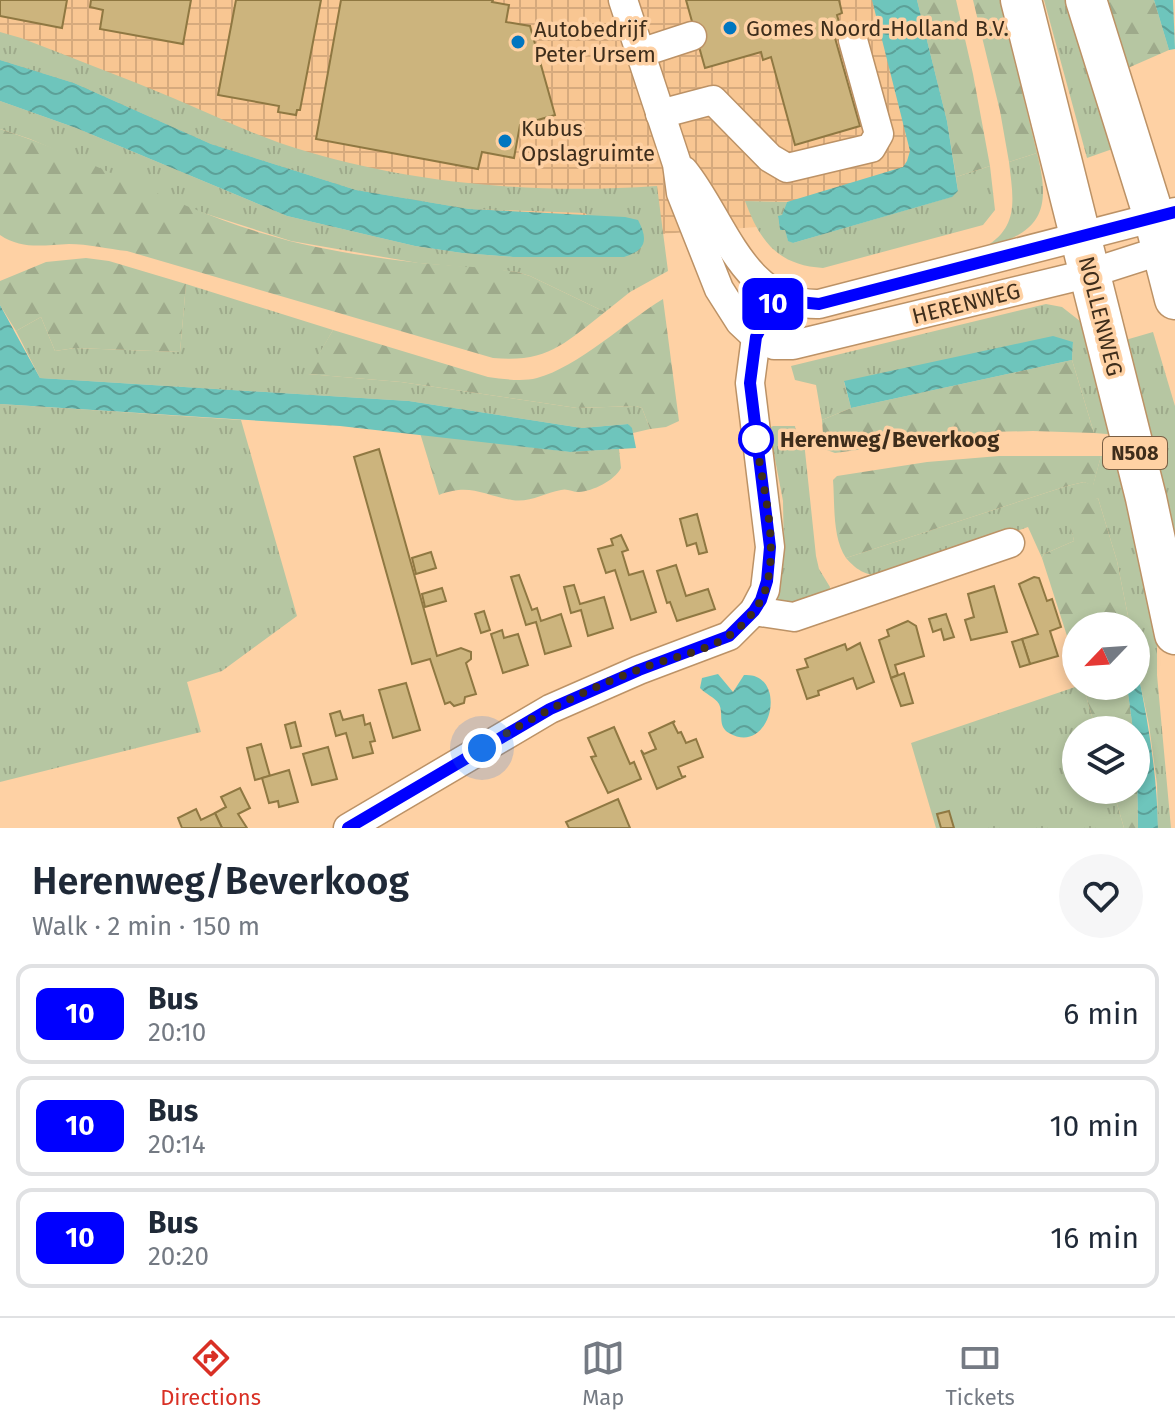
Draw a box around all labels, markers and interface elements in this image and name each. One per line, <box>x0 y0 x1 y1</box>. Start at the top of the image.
place label: Gomes Noord-Holland B.V. <box>746 15 1009 42</box>
place label: Autobedrijf Peter Ursem <box>534 16 656 68</box>
marker: Gomes Noord-Holland B.V. <box>721 19 739 37</box>
marker: Autobedrijf Peter Ursem <box>509 33 527 51</box>
place label: Kubus Opslagruimte <box>521 115 655 167</box>
marker: Kubus Opslagruimte <box>496 132 514 150</box>
street label: NOLLENWEG <box>1073 253 1128 379</box>
street label: HERENWEG <box>909 277 1023 330</box>
line badge: 10 <box>737 278 809 330</box>
text: 10 <box>758 287 788 320</box>
marker: Herenweg/Beverkoog <box>739 422 773 456</box>
place label: Herenweg/Beverkoog <box>780 426 1000 453</box>
road number: N508 <box>1103 437 1167 469</box>
north arrow <box>1062 612 1150 700</box>
map controls <box>1062 612 1150 804</box>
button: layers <box>1062 716 1150 804</box>
your location <box>462 728 502 768</box>
button: heart <box>1059 854 1143 938</box>
text: Herenweg/Beverkoog <box>32 858 409 904</box>
text: Walk · 2 min · 150 m <box>32 911 260 942</box>
text: Bus <box>148 981 198 1017</box>
text: 6 min <box>1063 996 1139 1032</box>
text: 10 <box>65 997 95 1030</box>
text: 20:10 <box>148 1017 206 1048</box>
text: Bus <box>148 1093 198 1129</box>
text: 10 min <box>1050 1108 1139 1144</box>
text: 10 <box>65 1109 95 1142</box>
text: 20:14 <box>148 1129 206 1160</box>
text: Bus <box>148 1205 198 1241</box>
text: 16 min <box>1050 1220 1139 1256</box>
text: 10 <box>65 1221 95 1254</box>
text: 20:20 <box>148 1241 209 1272</box>
tab: Directions <box>160 1336 261 1411</box>
tab: Map <box>581 1336 625 1411</box>
tab: Tickets <box>946 1336 1015 1411</box>

